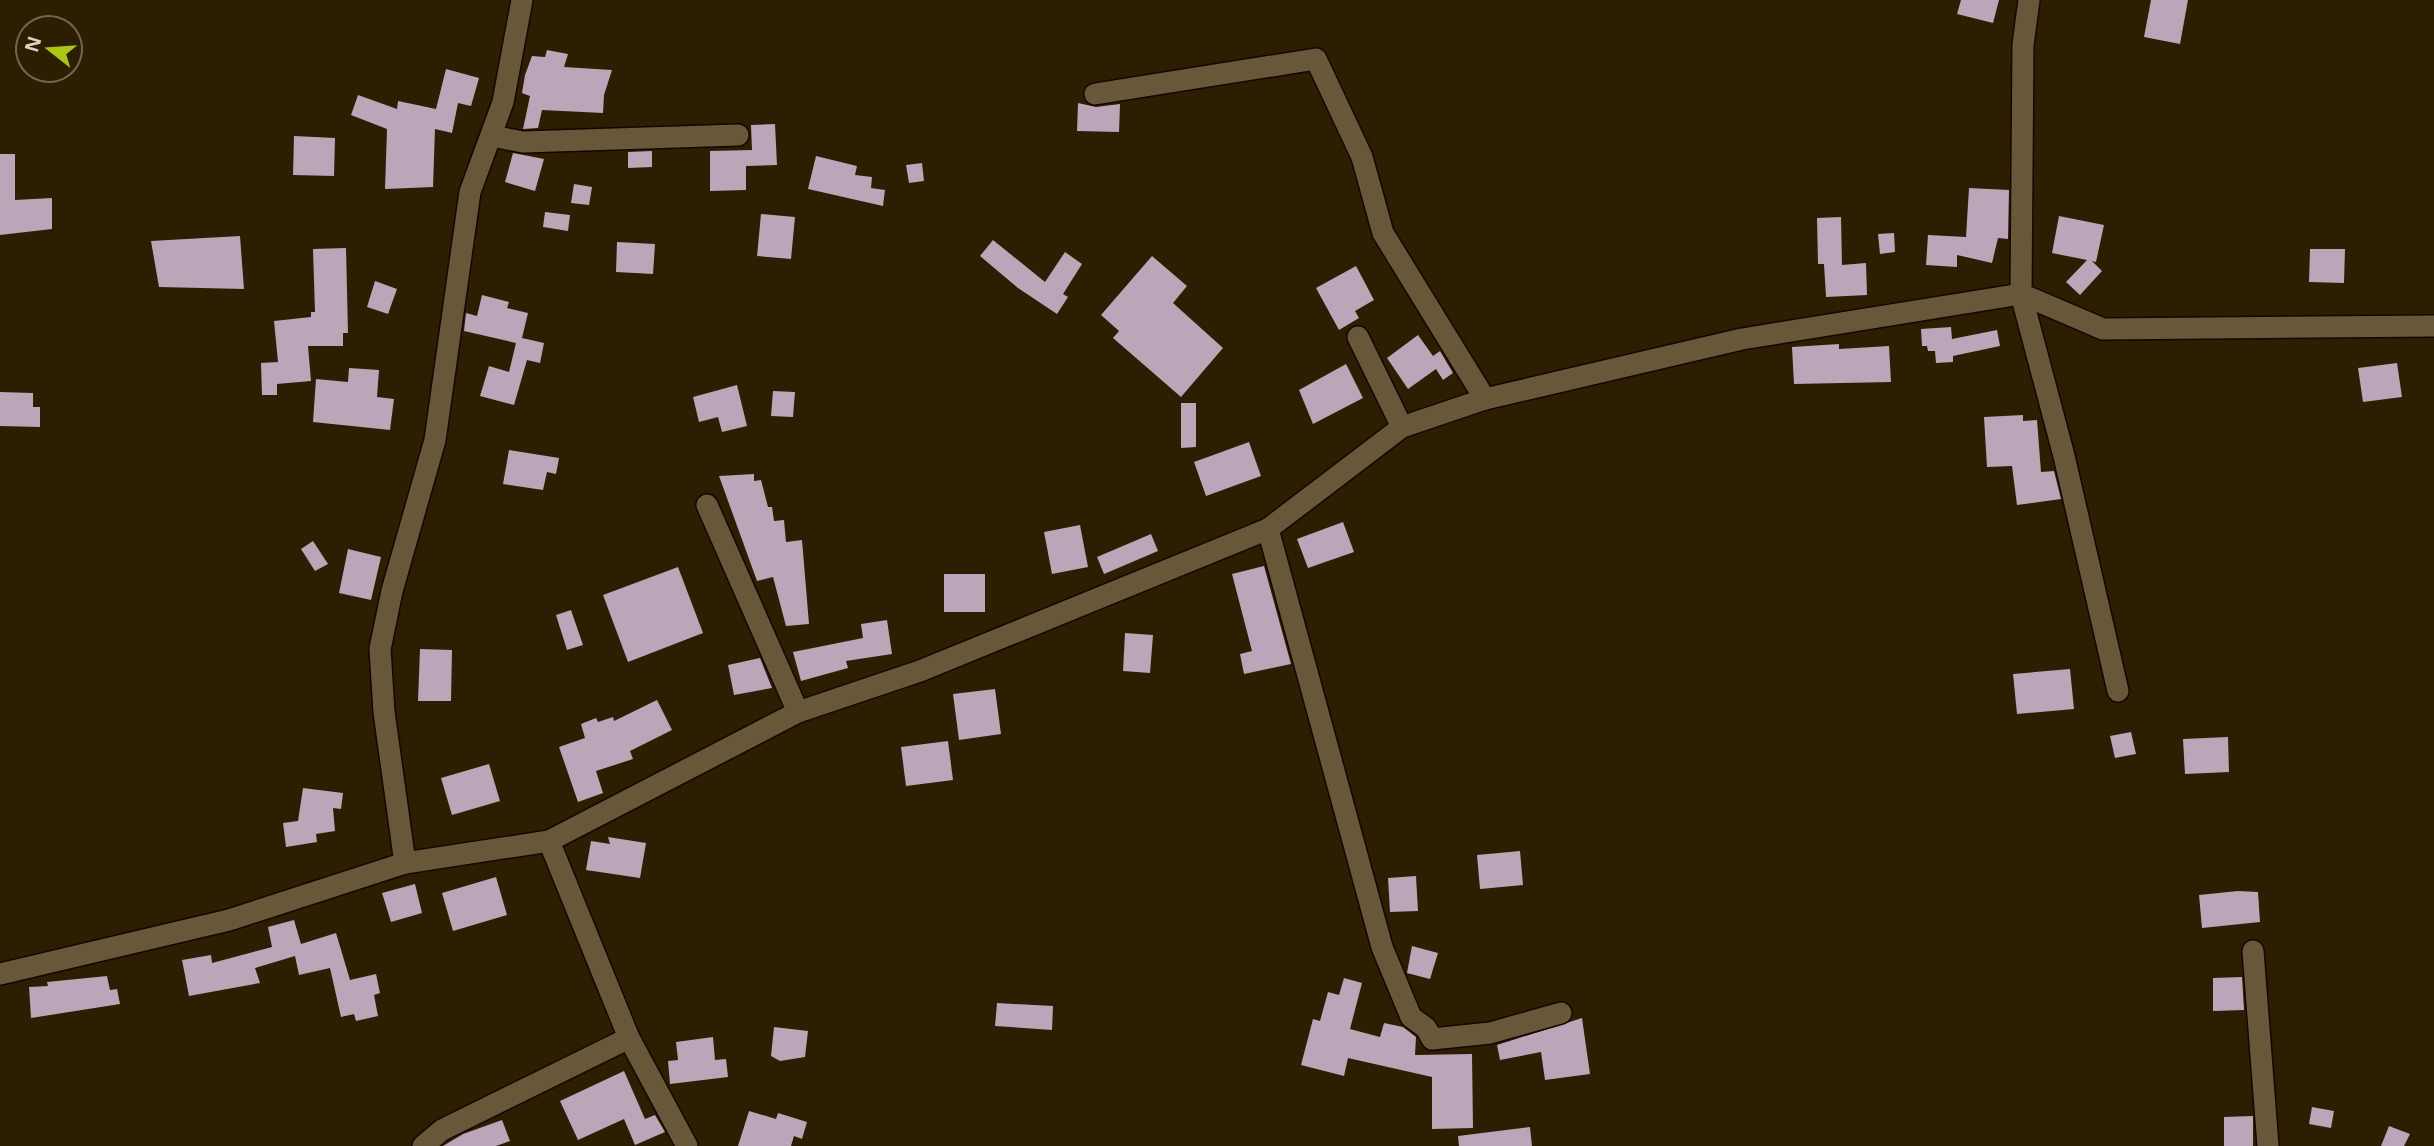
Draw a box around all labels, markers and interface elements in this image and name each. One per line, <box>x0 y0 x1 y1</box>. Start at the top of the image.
north arrow <box>14 14 84 84</box>
text: N <box>18 33 47 55</box>

